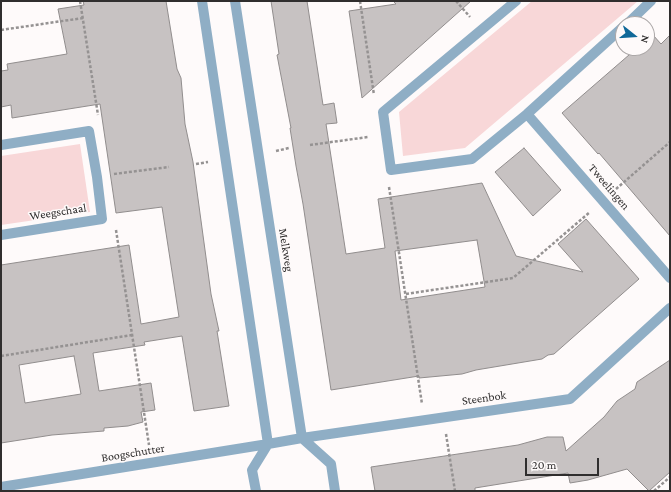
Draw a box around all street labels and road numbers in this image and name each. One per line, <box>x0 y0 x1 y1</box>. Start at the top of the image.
street label: Tweelingen <box>585 161 633 213</box>
street label: Weegschaal <box>29 200 87 224</box>
street label: Melkweg <box>275 227 297 273</box>
street label: Steenbok <box>461 388 507 408</box>
street label: Boogschutter <box>100 441 166 465</box>

